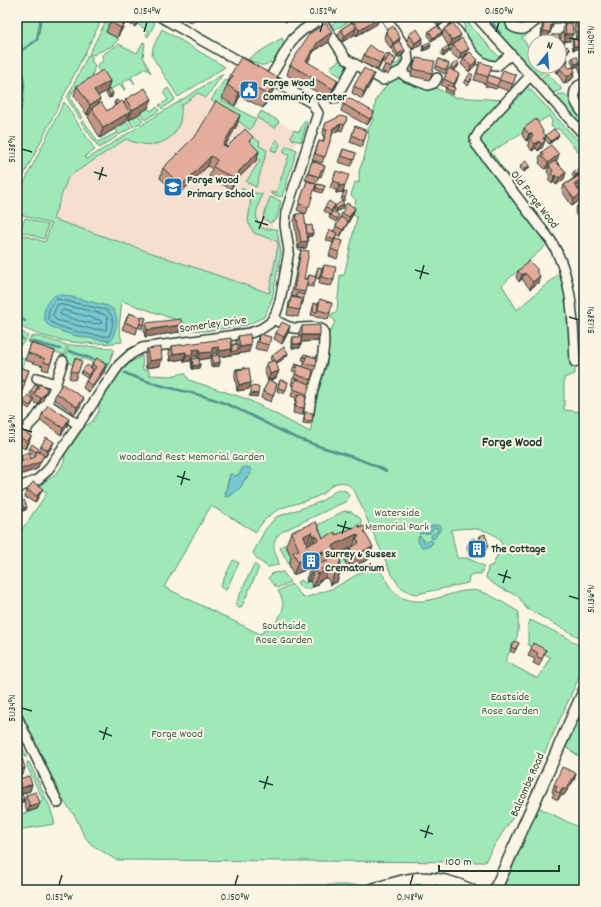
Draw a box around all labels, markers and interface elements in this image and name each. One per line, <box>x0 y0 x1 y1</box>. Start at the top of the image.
text: 0.154°W <box>133 5 161 19</box>
text: 0.152°W <box>309 5 337 19</box>
text: 0.150°W <box>485 5 513 19</box>
text: 51.140°N <box>585 26 599 54</box>
north arrow <box>527 34 567 74</box>
text: N <box>544 38 555 55</box>
place label: Forge Wood Community Center <box>263 75 347 106</box>
public building icon: Forge Wood Community Center <box>238 79 260 101</box>
text: 51.138°N <box>6 135 20 163</box>
street label: Old Forge Wood <box>506 167 562 233</box>
place label: Forge Wood Primary School <box>187 172 254 203</box>
school or university icon: Forge Wood Primary School <box>162 176 184 198</box>
text: 51.138°N <box>585 306 599 334</box>
street label: Somerley Drive <box>178 312 248 338</box>
text: 51.136°N <box>6 415 20 443</box>
district label: Forge Wood <box>482 433 543 453</box>
park label: Woodland Rest Memorial Garden <box>119 449 265 466</box>
park label: Waterside Memorial Park <box>365 505 429 536</box>
building icon: The Cottage <box>466 538 488 560</box>
place label: The Cottage <box>491 541 546 558</box>
place label: Surrey & Sussex Crematorium <box>325 546 396 577</box>
building icon: Surrey & Sussex Crematorium <box>300 550 322 572</box>
text: 51.136°N <box>585 585 599 613</box>
park label: Southside Rose Garden <box>256 618 313 649</box>
park label: Eastside Rose Garden <box>482 689 539 720</box>
text: 51.134°N <box>6 694 20 722</box>
park label: Forge Wood <box>151 726 203 743</box>
street label: Balcombe Road <box>506 750 550 820</box>
scale bar <box>439 847 559 873</box>
text: 100 m <box>445 854 472 871</box>
text: 0.152°W <box>45 891 73 905</box>
text: 0.150°W <box>221 891 249 905</box>
text: 0.148°W <box>397 891 423 905</box>

